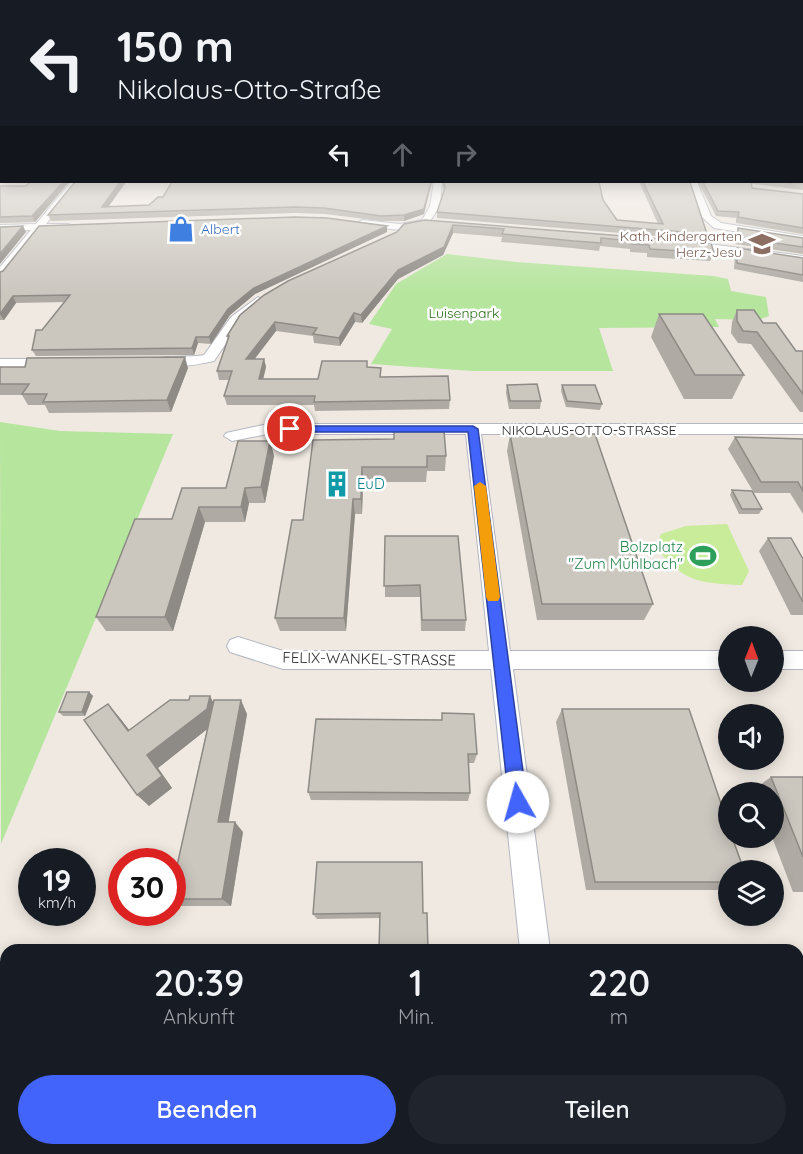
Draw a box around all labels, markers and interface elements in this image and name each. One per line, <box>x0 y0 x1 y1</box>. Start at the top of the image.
text: 150 m <box>117 20 234 73</box>
icon: left <box>18 24 96 102</box>
text: Nikolaus-Otto-Straße <box>117 72 382 106</box>
icon: left <box>323 138 356 171</box>
icon: ahead <box>386 138 419 171</box>
icon: right <box>449 138 482 171</box>
shop icon: Albert <box>166 214 196 244</box>
place label: Albert <box>201 220 240 238</box>
place label: Kath. Kindergarten Herz-Jesu <box>620 227 742 261</box>
school or university icon: Kath. Kindergarten Herz-Jesu <box>747 229 777 259</box>
park label: Luisenpark <box>429 304 499 322</box>
pin <box>264 403 315 454</box>
icon: arrive <box>273 412 306 445</box>
street label: NIKOLAUS-OTTO-STRASSE <box>501 421 677 439</box>
building icon: EuD <box>322 469 352 499</box>
place label: EuD <box>357 474 385 493</box>
place label: Bolzplatz "Zum Mühlbach" <box>568 537 683 573</box>
sports icon: Bolzplatz "Zum Mühlbach" <box>688 541 718 571</box>
north arrow <box>718 626 784 692</box>
map controls <box>718 626 784 926</box>
street label: FELIX-WANKEL-STRASSE <box>282 647 456 670</box>
button: sound <box>718 704 784 770</box>
position arrow <box>486 770 550 834</box>
button: search <box>718 782 784 848</box>
speed limit sign: 30 <box>108 848 186 926</box>
button: layers <box>718 860 784 926</box>
text: 19 <box>43 861 71 899</box>
text: km/h <box>38 893 76 912</box>
text: 20:39 <box>154 960 244 1005</box>
text: 1 <box>409 960 423 1005</box>
text: 220 <box>588 960 650 1005</box>
text: Ankunft <box>163 1004 235 1029</box>
text: Min. <box>398 1004 434 1029</box>
text: m <box>610 1004 628 1029</box>
button: Beenden <box>18 1075 396 1144</box>
button: Teilen <box>408 1075 786 1144</box>

